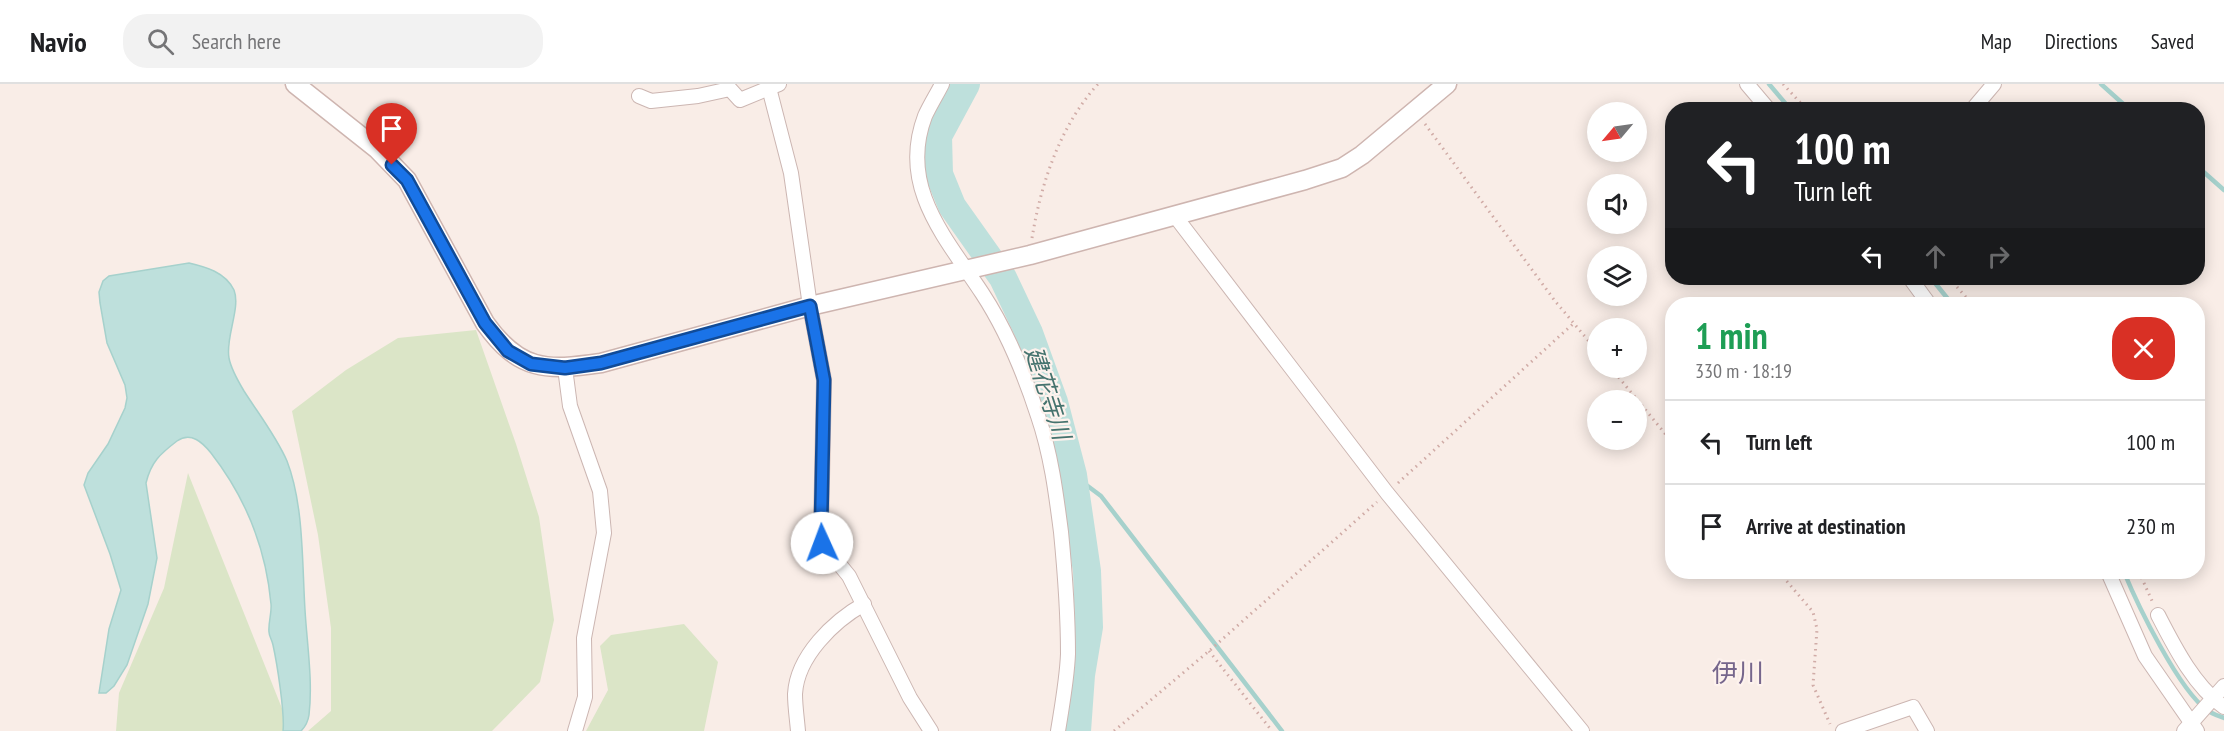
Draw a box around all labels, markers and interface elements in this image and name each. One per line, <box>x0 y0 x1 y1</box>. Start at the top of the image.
search box <box>123 14 543 68</box>
text: Navio <box>30 23 87 60</box>
icon: search <box>144 25 177 58</box>
text: Search here <box>192 27 281 55</box>
text: Map <box>1981 28 2012 55</box>
text: Directions <box>2045 28 2118 55</box>
text: Saved <box>2151 28 2194 55</box>
north arrow <box>1587 102 1647 162</box>
map controls <box>1587 102 1647 450</box>
pin <box>366 103 417 165</box>
icon: arrive <box>375 112 408 145</box>
text: 100 m <box>1794 121 1891 176</box>
icon: left <box>1695 126 1773 204</box>
button: sound <box>1587 174 1647 234</box>
text: Turn left <box>1794 174 1872 208</box>
icon: left <box>1856 240 1889 273</box>
icon: ahead <box>1919 240 1952 273</box>
icon: right <box>1982 240 2015 273</box>
button: layers <box>1587 246 1647 306</box>
text: 1 min <box>1695 312 1768 359</box>
button: close <box>2112 317 2175 380</box>
button: + <box>1587 318 1647 378</box>
water label: 建花寺川 <box>1018 343 1079 446</box>
text: 330 m · 18:19 <box>1695 358 1792 384</box>
button: − <box>1587 390 1647 450</box>
icon: left <box>1695 426 1728 459</box>
text: Turn left <box>1746 428 1812 456</box>
text: 100 m <box>2126 428 2175 456</box>
icon: arrive <box>1695 510 1728 543</box>
position arrow <box>790 511 854 575</box>
text: Arrive at destination <box>1746 512 1906 540</box>
text: 230 m <box>2126 512 2175 540</box>
district label: 伊川 <box>1712 656 1764 689</box>

